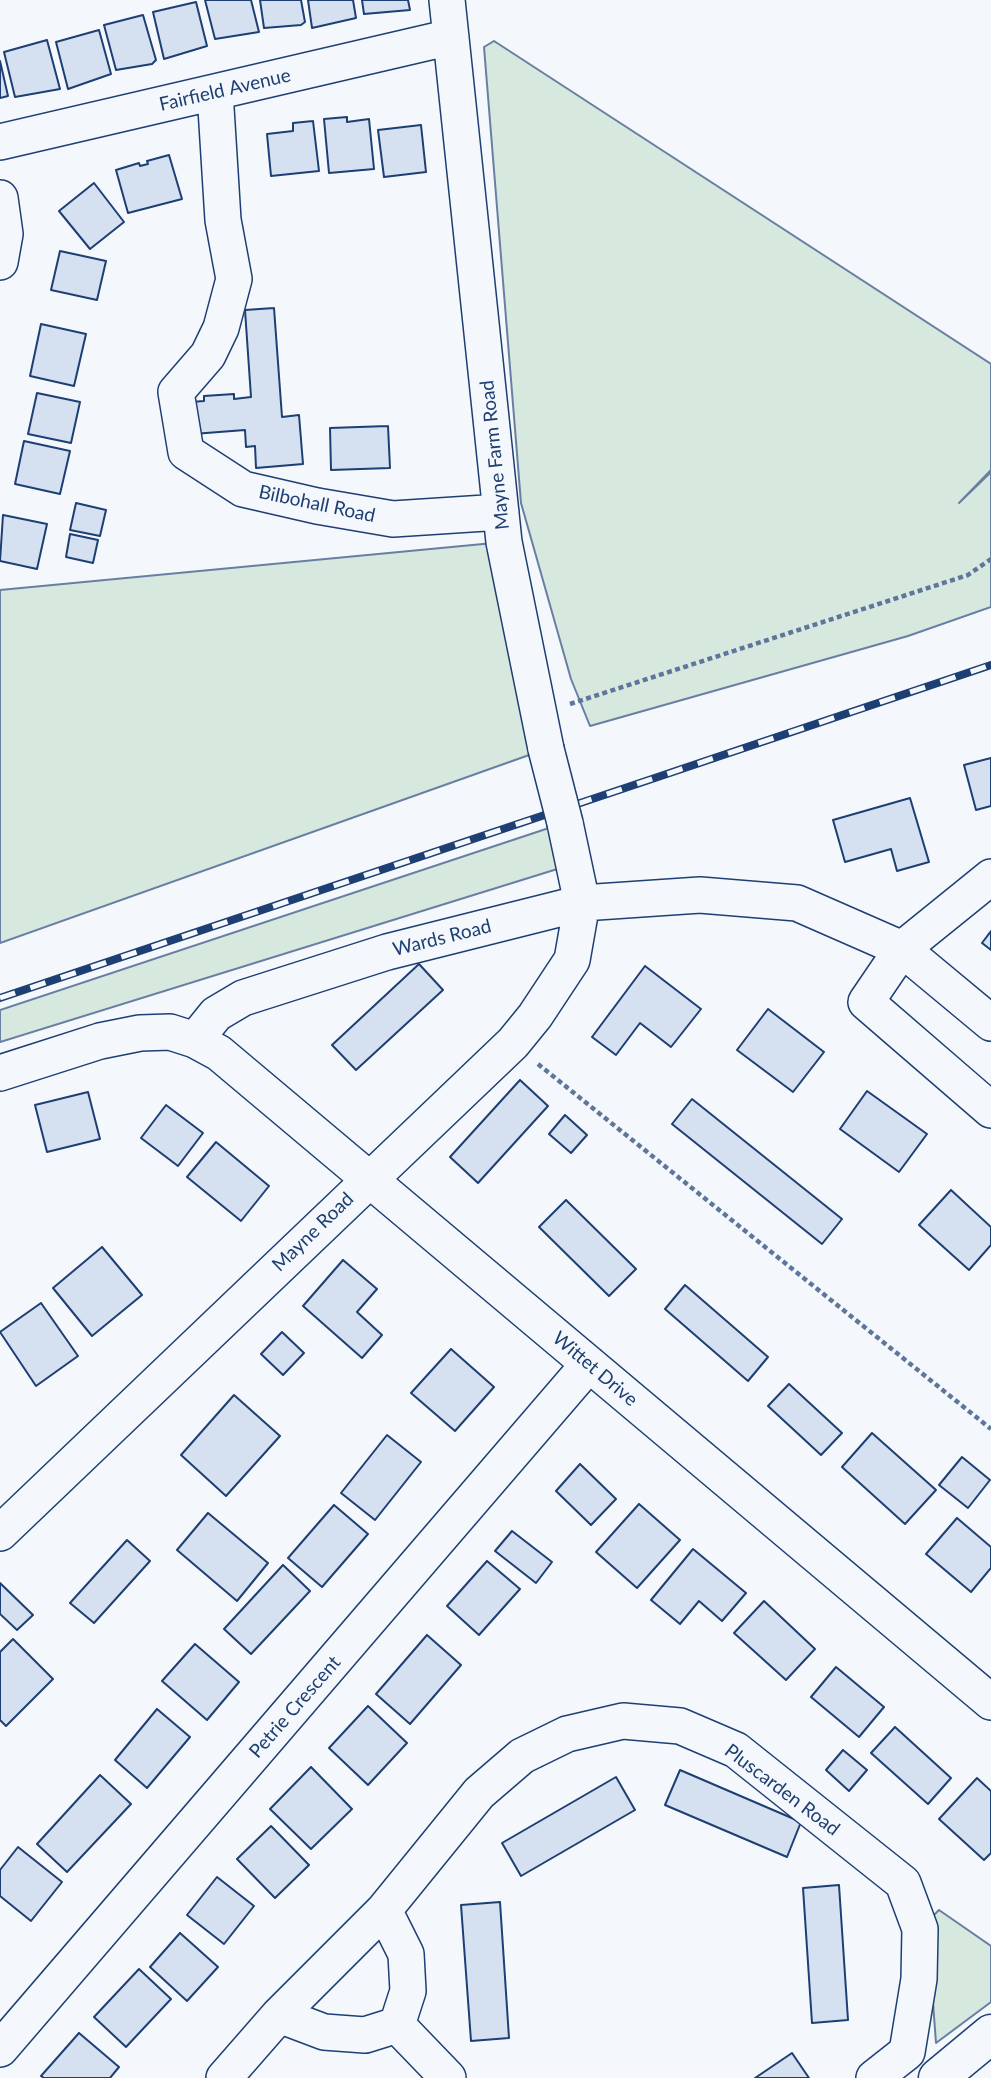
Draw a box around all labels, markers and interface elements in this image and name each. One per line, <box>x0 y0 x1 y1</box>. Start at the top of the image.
street label: Fairfield Avenue <box>157 64 293 116</box>
street label: Mayne Farm Road <box>476 379 514 531</box>
street label: Bilbohall Road <box>257 481 377 527</box>
street label: Wards Road <box>391 915 493 961</box>
street label: Mayne Road <box>268 1188 358 1276</box>
street label: Wittet Drive <box>548 1327 642 1411</box>
street label: Petrie Crescent <box>245 1651 345 1763</box>
street label: Pluscarden Road <box>720 1739 844 1841</box>

